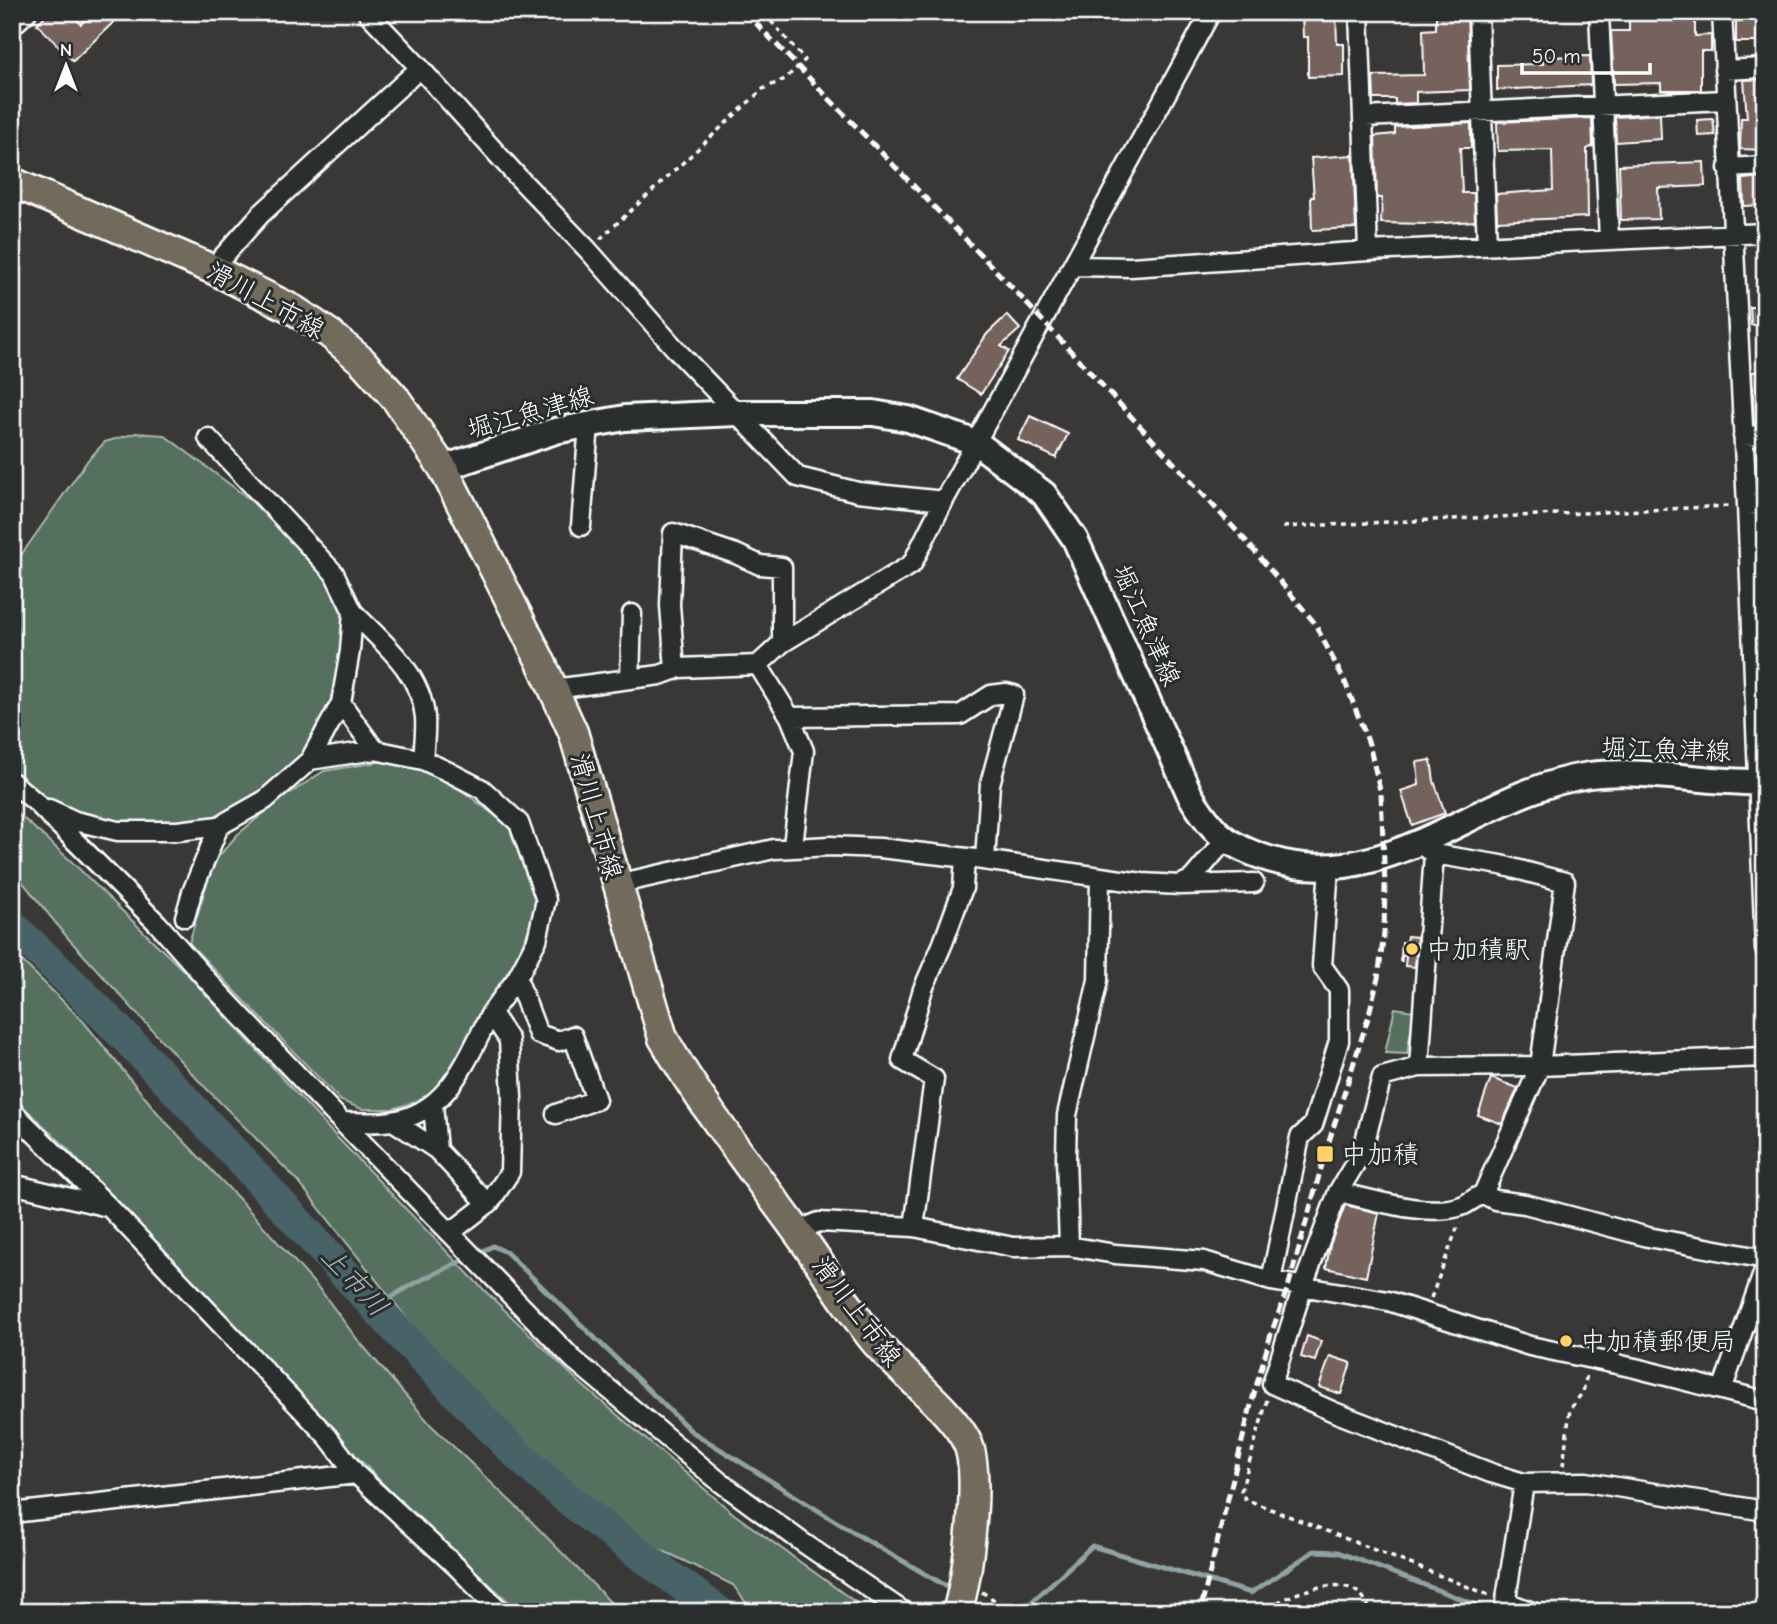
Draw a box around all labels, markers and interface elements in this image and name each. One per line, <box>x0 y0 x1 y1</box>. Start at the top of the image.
north arrow <box>32 32 102 102</box>
scale bar <box>1522 32 1649 76</box>
text: N <box>60 39 72 61</box>
text: 50 m <box>1532 44 1581 68</box>
street label: 滑川上市線 <box>201 256 330 346</box>
street label: 堀江魚津線 <box>464 381 597 445</box>
street label: 堀江魚津線 <box>1106 560 1186 691</box>
street label: 堀江魚津線 <box>1600 733 1731 767</box>
street label: 滑川上市線 <box>564 750 628 883</box>
place label: 中加積駅 <box>1426 935 1530 965</box>
marker: 中加積駅 <box>1404 941 1420 957</box>
place label: 中加積 <box>1341 1140 1419 1170</box>
marker: 中加積 <box>1315 1144 1335 1164</box>
water label: 上市川 <box>314 1240 395 1323</box>
street label: 滑川上市線 <box>805 1251 907 1373</box>
place label: 中加積郵便局 <box>1580 1327 1736 1357</box>
marker: 中加積郵便局 <box>1558 1333 1574 1349</box>

